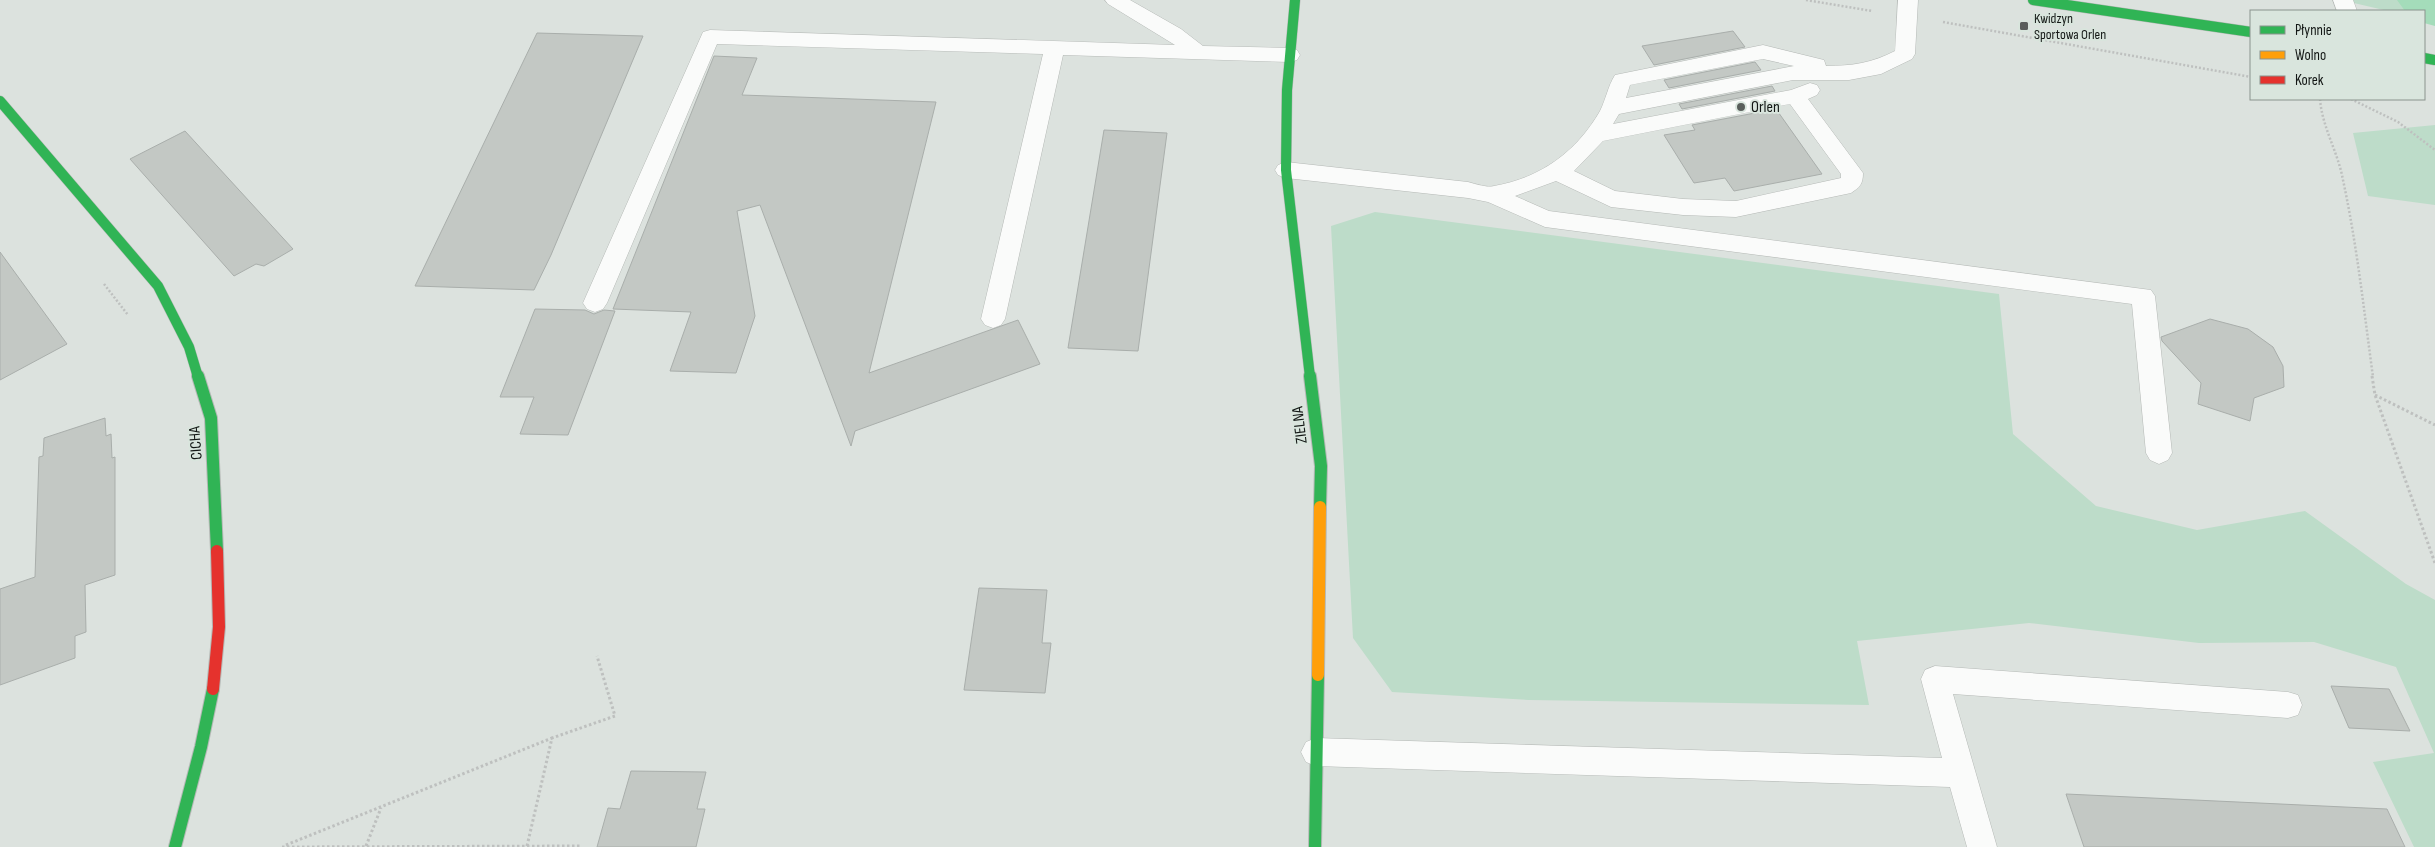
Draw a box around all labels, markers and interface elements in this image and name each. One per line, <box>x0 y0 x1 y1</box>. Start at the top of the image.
place label: Kwidzyn Sportowa Orlen <box>2034 10 2106 43</box>
legend <box>2250 10 2425 100</box>
marker: Kwidzyn Sportowa Orlen <box>2018 20 2030 32</box>
text: Płynnie <box>2295 21 2332 40</box>
text: Wolno <box>2295 46 2326 65</box>
text: Korek <box>2295 71 2324 90</box>
place label: Orlen <box>1751 98 1780 117</box>
marker: Orlen <box>1735 101 1747 113</box>
street label: ZIELNA <box>1288 405 1312 445</box>
street label: CICHA <box>185 425 207 460</box>

